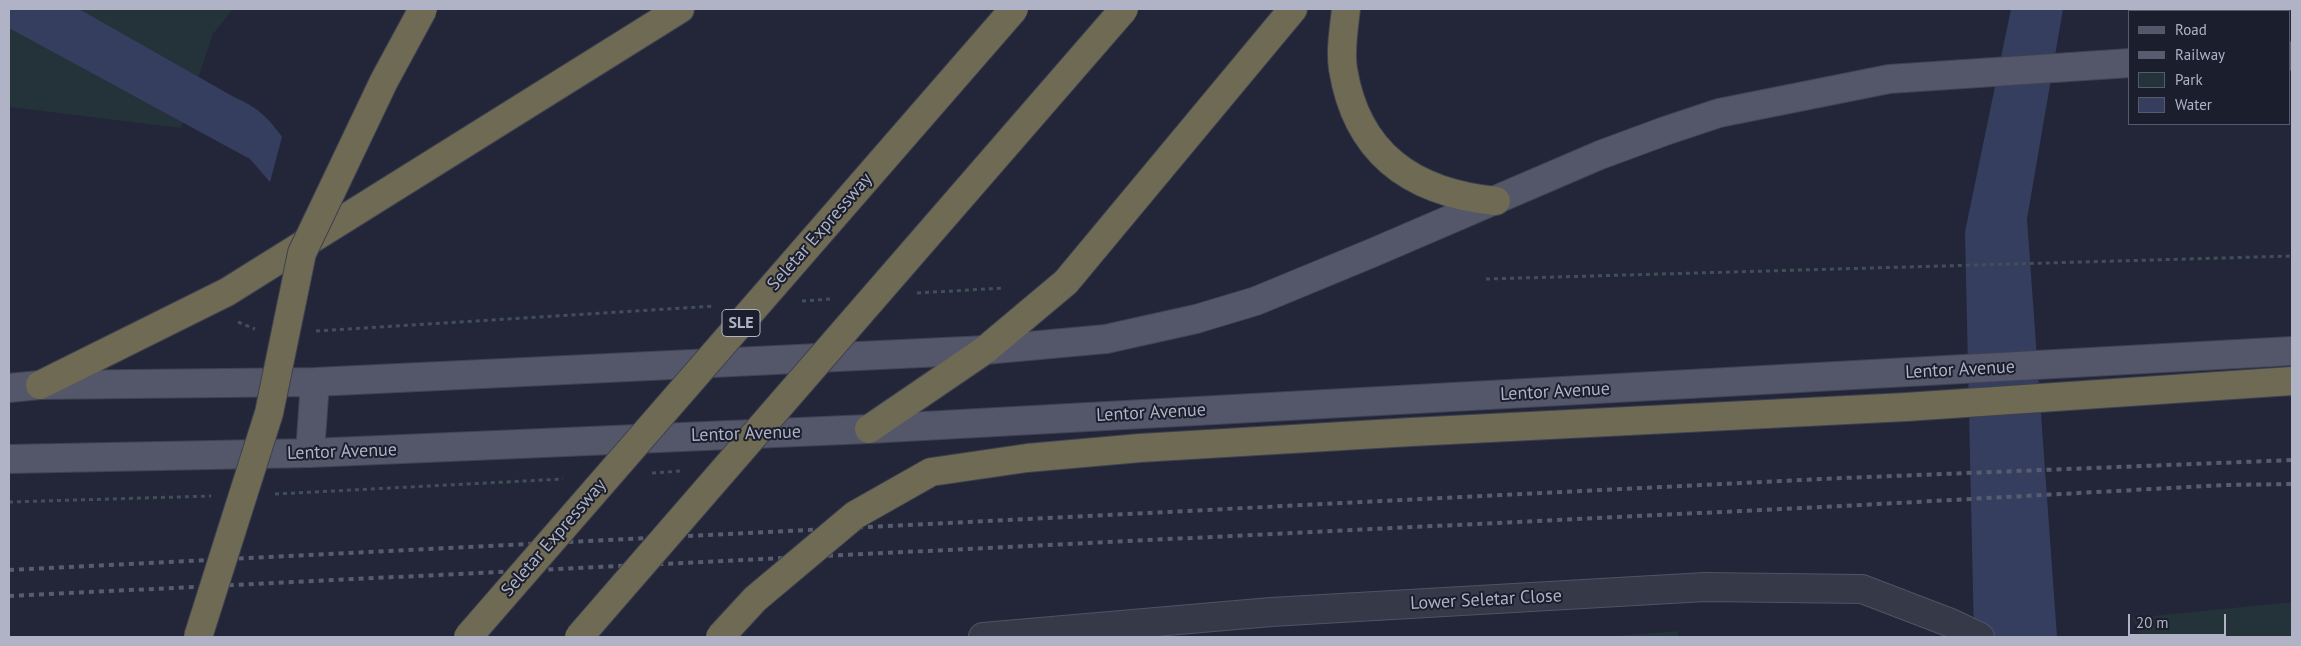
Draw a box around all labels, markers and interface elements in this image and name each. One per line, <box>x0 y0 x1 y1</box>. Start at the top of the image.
legend <box>2128 10 2291 125</box>
text: Road <box>2175 20 2207 39</box>
text: Railway <box>2175 45 2225 64</box>
text: Park <box>2175 70 2203 89</box>
text: Water <box>2175 95 2212 114</box>
street label: Seletar Expressway <box>763 169 877 295</box>
road number: SLE <box>722 309 760 336</box>
street label: Lentor Avenue <box>1905 356 2015 384</box>
street label: Lentor Avenue <box>1500 378 1610 406</box>
street label: Lentor Avenue <box>1096 399 1206 427</box>
street label: Lentor Avenue <box>691 421 801 447</box>
street label: Lentor Avenue <box>287 439 397 465</box>
street label: Seletar Expressway <box>497 475 611 601</box>
street label: Lower Seletar Close <box>1410 585 1562 615</box>
scale bar <box>2131 604 2228 636</box>
text: 20 m <box>2136 613 2169 632</box>

